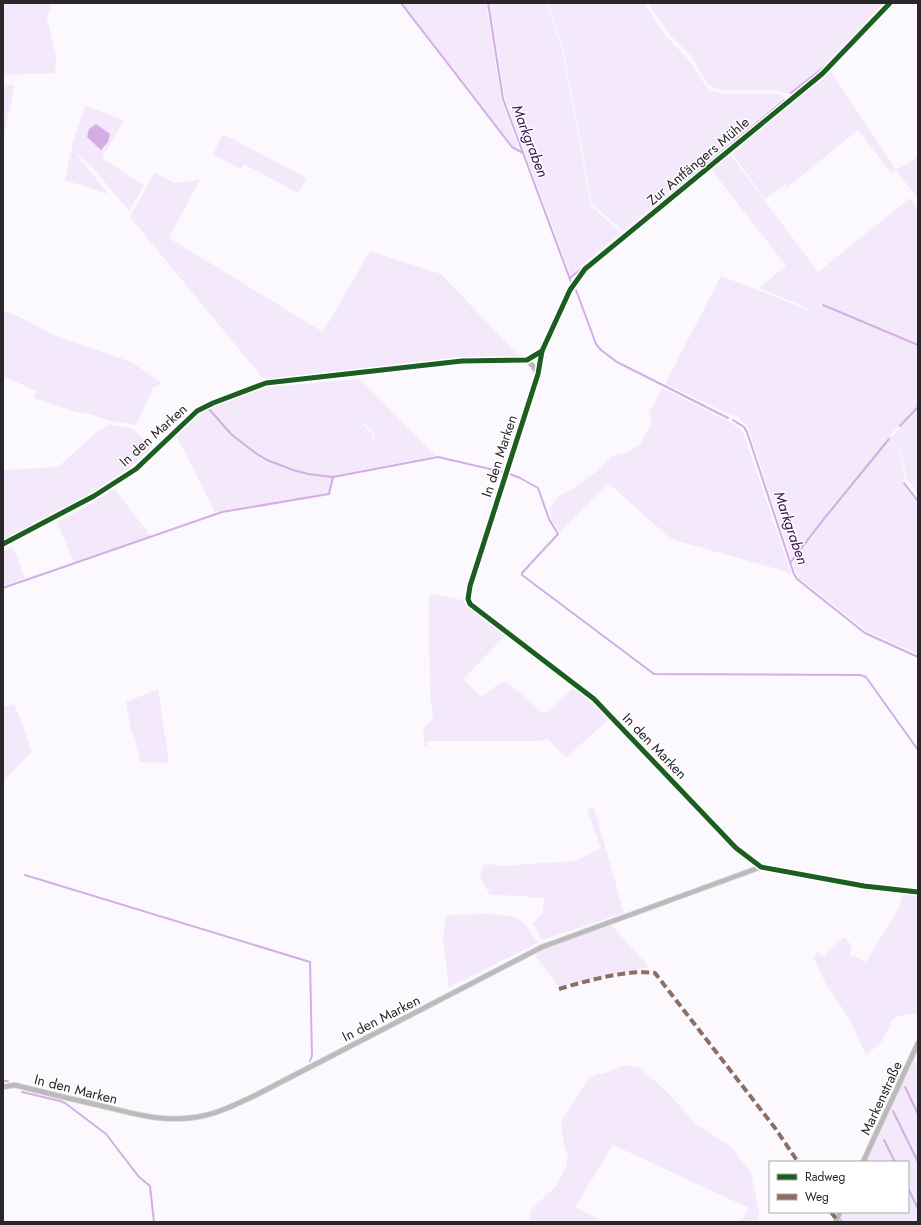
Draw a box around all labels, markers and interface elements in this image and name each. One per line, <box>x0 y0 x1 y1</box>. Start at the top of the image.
water label: Markgraben <box>506 101 554 181</box>
street label: Zur Antfängers Mühle <box>643 112 753 210</box>
street label: In den Marken <box>115 399 191 471</box>
street label: In den Marken <box>476 412 522 500</box>
water label: Markgraben <box>768 488 814 568</box>
street label: In den Marken <box>618 708 692 784</box>
street label: In den Marken <box>339 990 423 1046</box>
street label: Markenstraße <box>855 1058 907 1138</box>
street label: In den Marken <box>32 1069 120 1109</box>
legend <box>769 1161 909 1213</box>
text: Radweg <box>805 1168 845 1186</box>
text: Weg <box>805 1188 829 1206</box>

